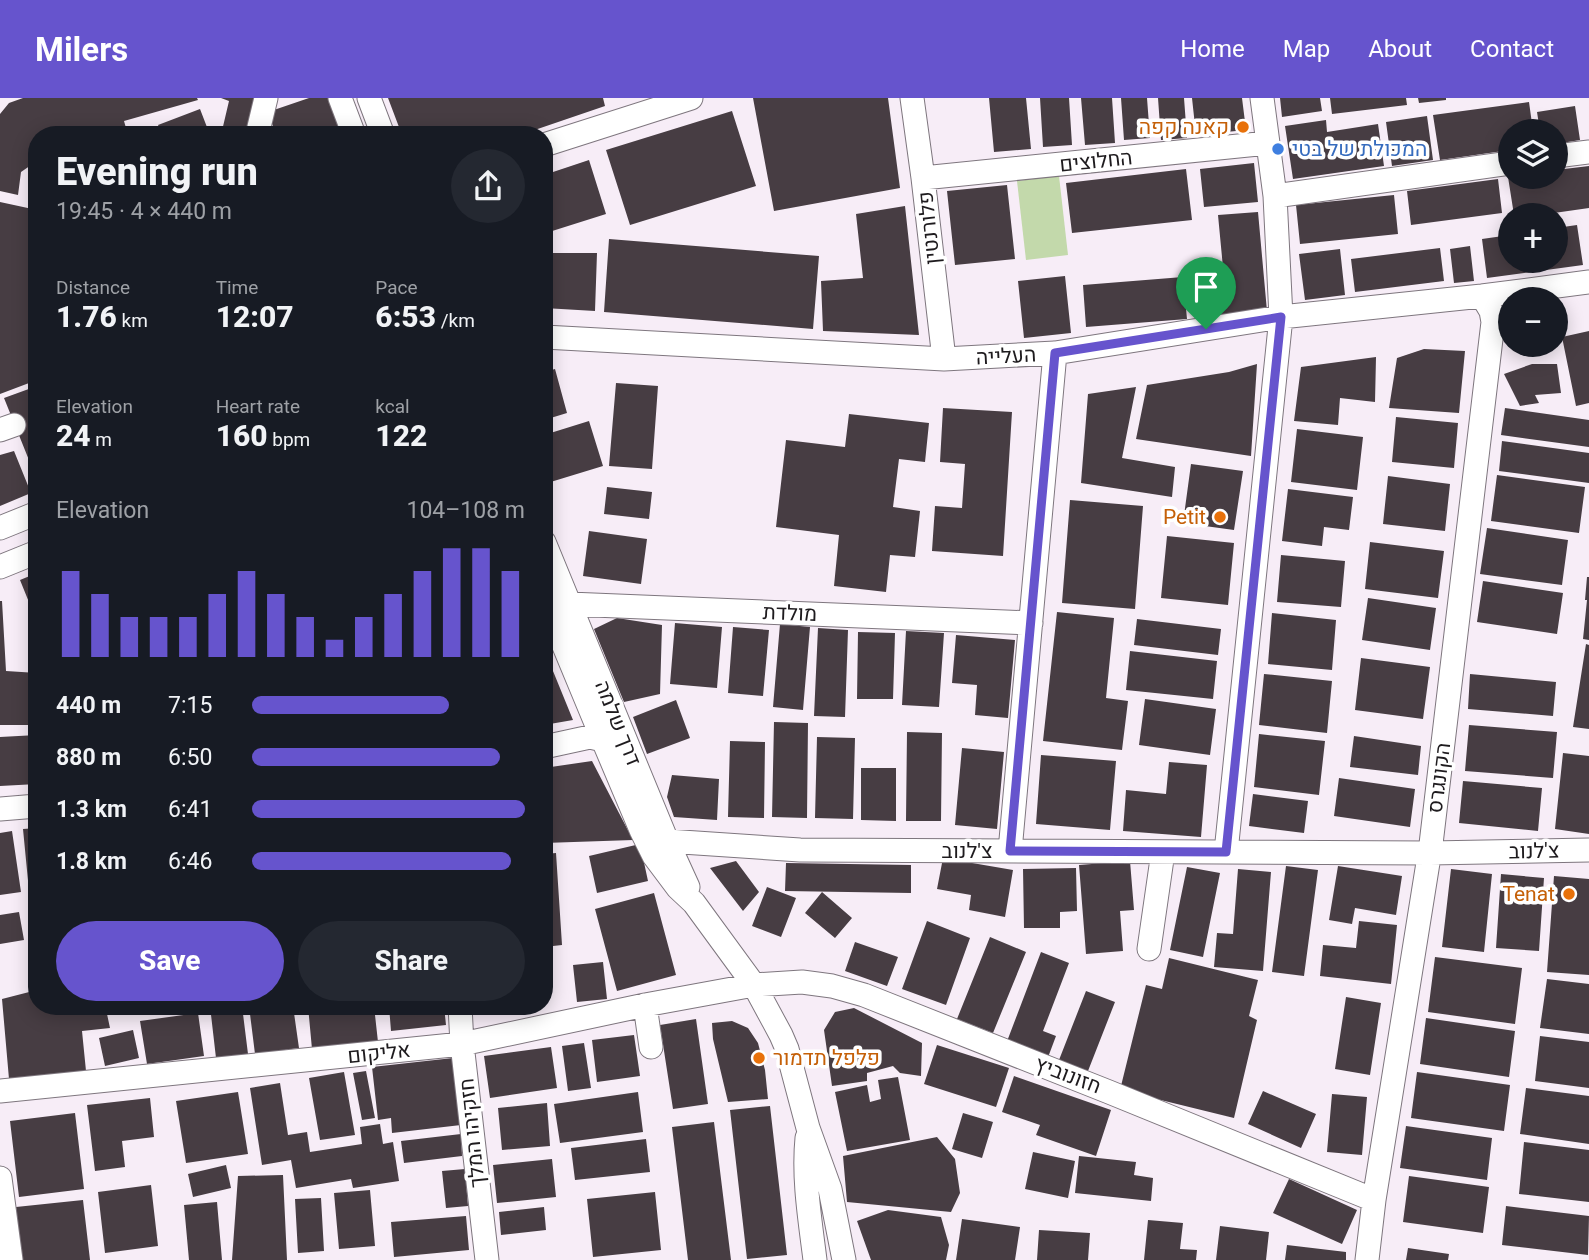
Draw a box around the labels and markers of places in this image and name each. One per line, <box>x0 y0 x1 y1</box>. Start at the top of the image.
place label: קאנה קפה <box>1139 115 1229 139</box>
marker: קאנה קפה <box>1235 119 1251 135</box>
place label: המכולת של בטי <box>1292 137 1427 161</box>
marker: המכולת של בטי <box>1270 141 1286 157</box>
pin <box>1176 257 1236 329</box>
place label: Petit <box>1163 505 1206 529</box>
marker: Petit <box>1212 509 1228 525</box>
place label: Tenat <box>1502 882 1555 906</box>
marker: Tenat <box>1561 886 1577 902</box>
place label: פלפל תדמור <box>773 1046 880 1070</box>
marker: פלפל תדמור <box>751 1050 767 1066</box>

